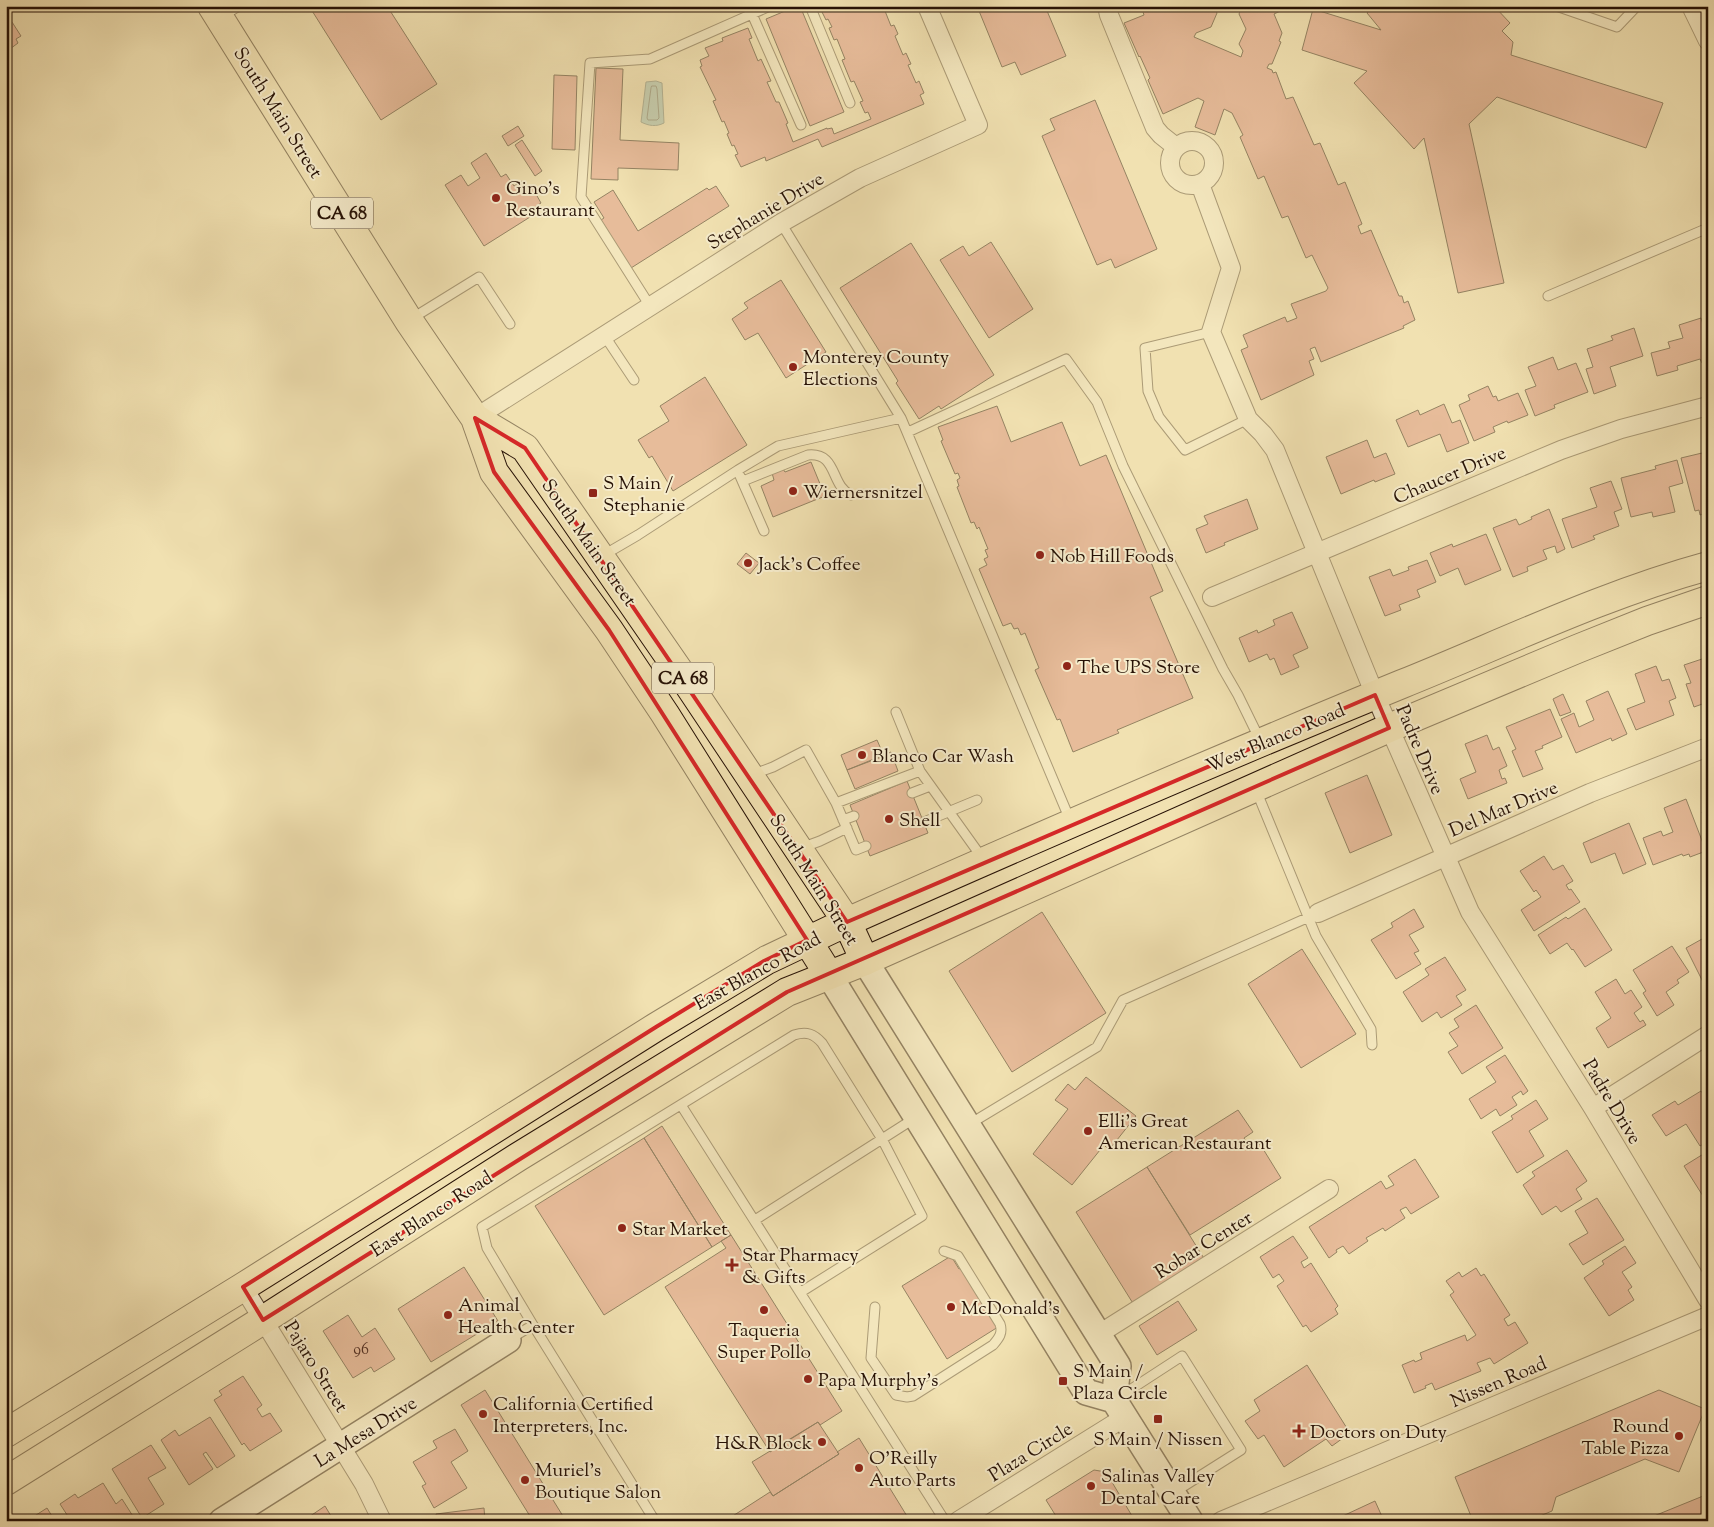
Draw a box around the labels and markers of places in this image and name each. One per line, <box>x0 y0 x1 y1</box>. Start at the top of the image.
place label: Gino's Restaurant <box>506 176 595 225</box>
marker: Gino's Restaurant <box>490 192 502 204</box>
place label: Monterey County Elections <box>803 345 950 394</box>
marker: Monterey County Elections <box>787 361 799 373</box>
place label: S Main / Stephanie <box>603 471 685 520</box>
place label: Wiernersnitzel <box>803 480 923 507</box>
marker: Wiernersnitzel <box>787 485 799 497</box>
marker: S Main / Stephanie <box>587 487 599 499</box>
place label: Nob Hill Foods <box>1050 544 1174 571</box>
marker: Nob Hill Foods <box>1034 549 1046 561</box>
place label: Jack's Coffee <box>757 552 861 579</box>
marker: Jack's Coffee <box>742 557 754 569</box>
place label: The UPS Store <box>1077 655 1200 682</box>
marker: The UPS Store <box>1061 660 1073 672</box>
place label: Blanco Car Wash <box>872 744 1014 771</box>
marker: Blanco Car Wash <box>856 749 868 761</box>
place label: Shell <box>899 808 941 835</box>
marker: Shell <box>883 813 895 825</box>
place label: Elli's Great American Restaurant <box>1098 1109 1272 1158</box>
marker: Elli's Great American Restaurant <box>1082 1125 1094 1137</box>
place label: Star Market <box>632 1217 728 1244</box>
marker: Star Market <box>616 1222 628 1234</box>
place label: Star Pharmacy & Gifts <box>742 1243 859 1292</box>
marker: Star Pharmacy & Gifts <box>726 1259 738 1271</box>
place label: Animal Health Center <box>458 1293 575 1342</box>
place label: McDonald's <box>961 1296 1060 1323</box>
marker: McDonald's <box>945 1301 957 1313</box>
marker: Taqueria Super Pollo <box>758 1304 770 1316</box>
marker: Animal Health Center <box>442 1309 454 1321</box>
place label: Taqueria Super Pollo <box>717 1318 811 1367</box>
place label: S Main / Plaza Circle <box>1073 1359 1168 1408</box>
place label: Papa Murphy's <box>818 1368 938 1395</box>
marker: Papa Murphy's <box>802 1373 814 1385</box>
marker: S Main / Plaza Circle <box>1057 1375 1069 1387</box>
place label: California Certified Interpreters, Inc. <box>493 1392 653 1441</box>
marker: California Certified Interpreters, Inc. <box>477 1408 489 1420</box>
marker: S Main / Nissen <box>1152 1413 1164 1425</box>
place label: Round Table Pizza <box>1581 1414 1669 1463</box>
place label: Doctors on Duty <box>1310 1420 1448 1447</box>
marker: Doctors on Duty <box>1292 1424 1306 1438</box>
place label: S Main / Nissen <box>1093 1427 1223 1454</box>
marker: Round Table Pizza <box>1673 1430 1685 1442</box>
place label: H&R Block <box>715 1431 813 1458</box>
marker: H&R Block <box>816 1436 828 1448</box>
place label: O'Reilly Auto Parts <box>869 1446 956 1495</box>
place label: Muriel’s Boutique Salon <box>535 1458 661 1507</box>
marker: O'Reilly Auto Parts <box>853 1462 865 1474</box>
place label: Salinas Valley Dental Care <box>1101 1464 1215 1513</box>
marker: Muriel’s Boutique Salon <box>519 1474 531 1486</box>
marker: Salinas Valley Dental Care <box>1085 1480 1097 1492</box>

